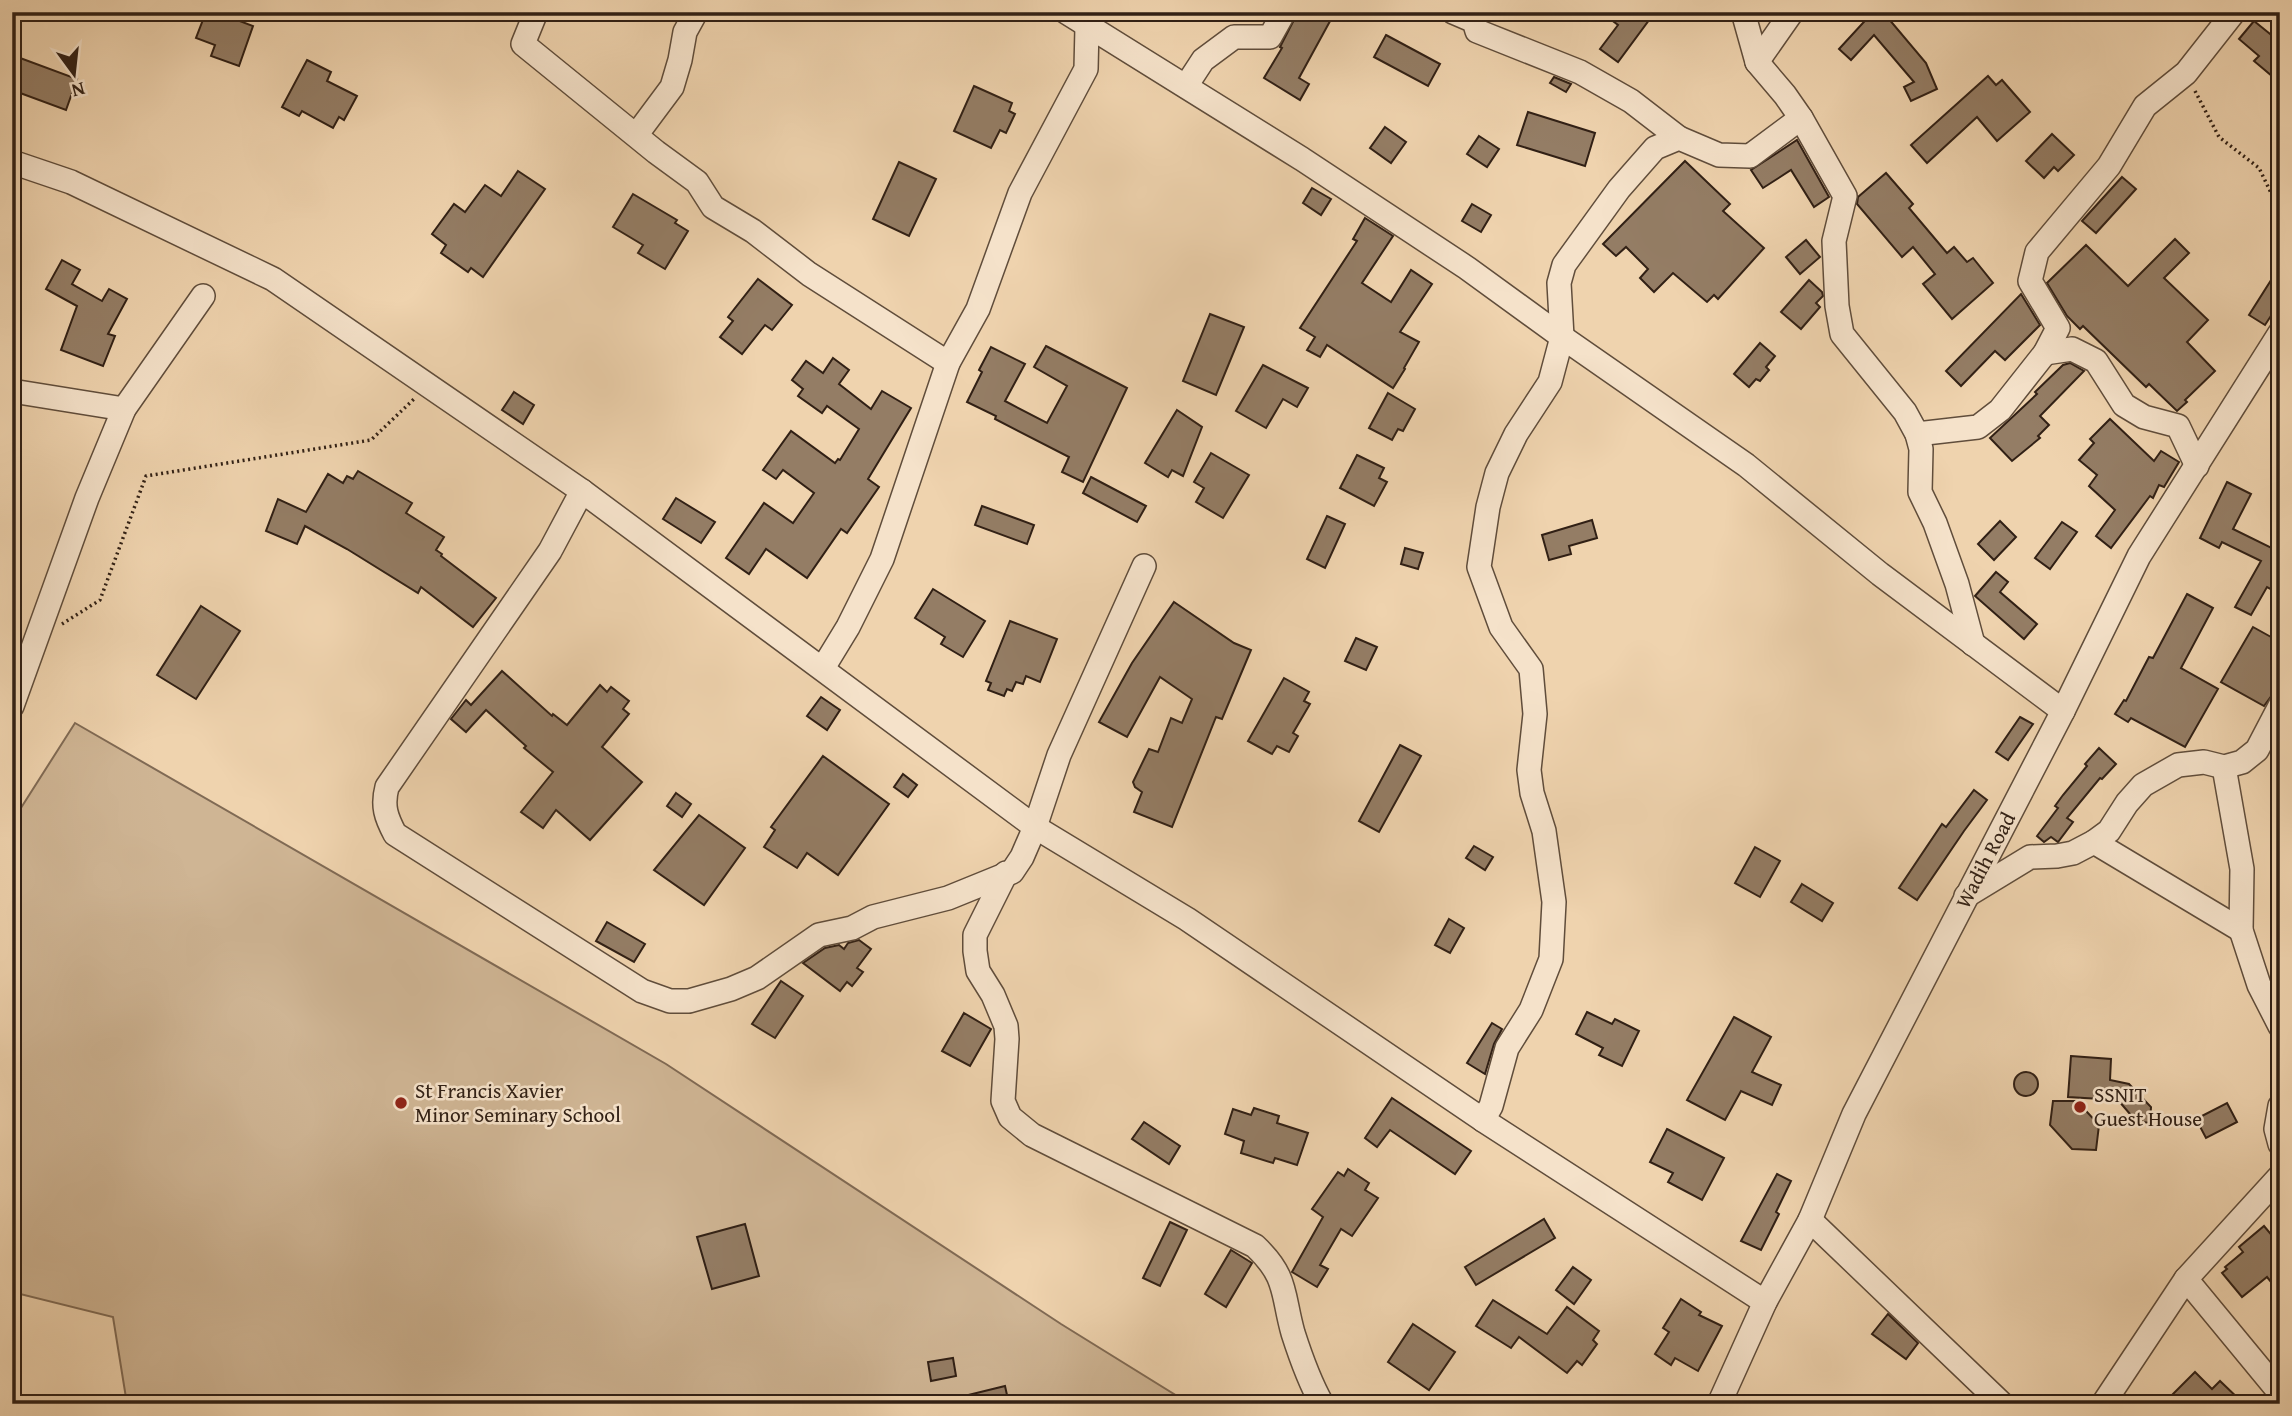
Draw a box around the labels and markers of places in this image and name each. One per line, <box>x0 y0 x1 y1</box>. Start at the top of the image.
place label: St Francis Xavier Minor Seminary School <box>415 1075 621 1130</box>
place label: SSNIT Guest House <box>2094 1079 2202 1134</box>
marker: St Francis Xavier Minor Seminary School <box>393 1095 409 1111</box>
marker: SSNIT Guest House <box>2072 1099 2088 1115</box>

